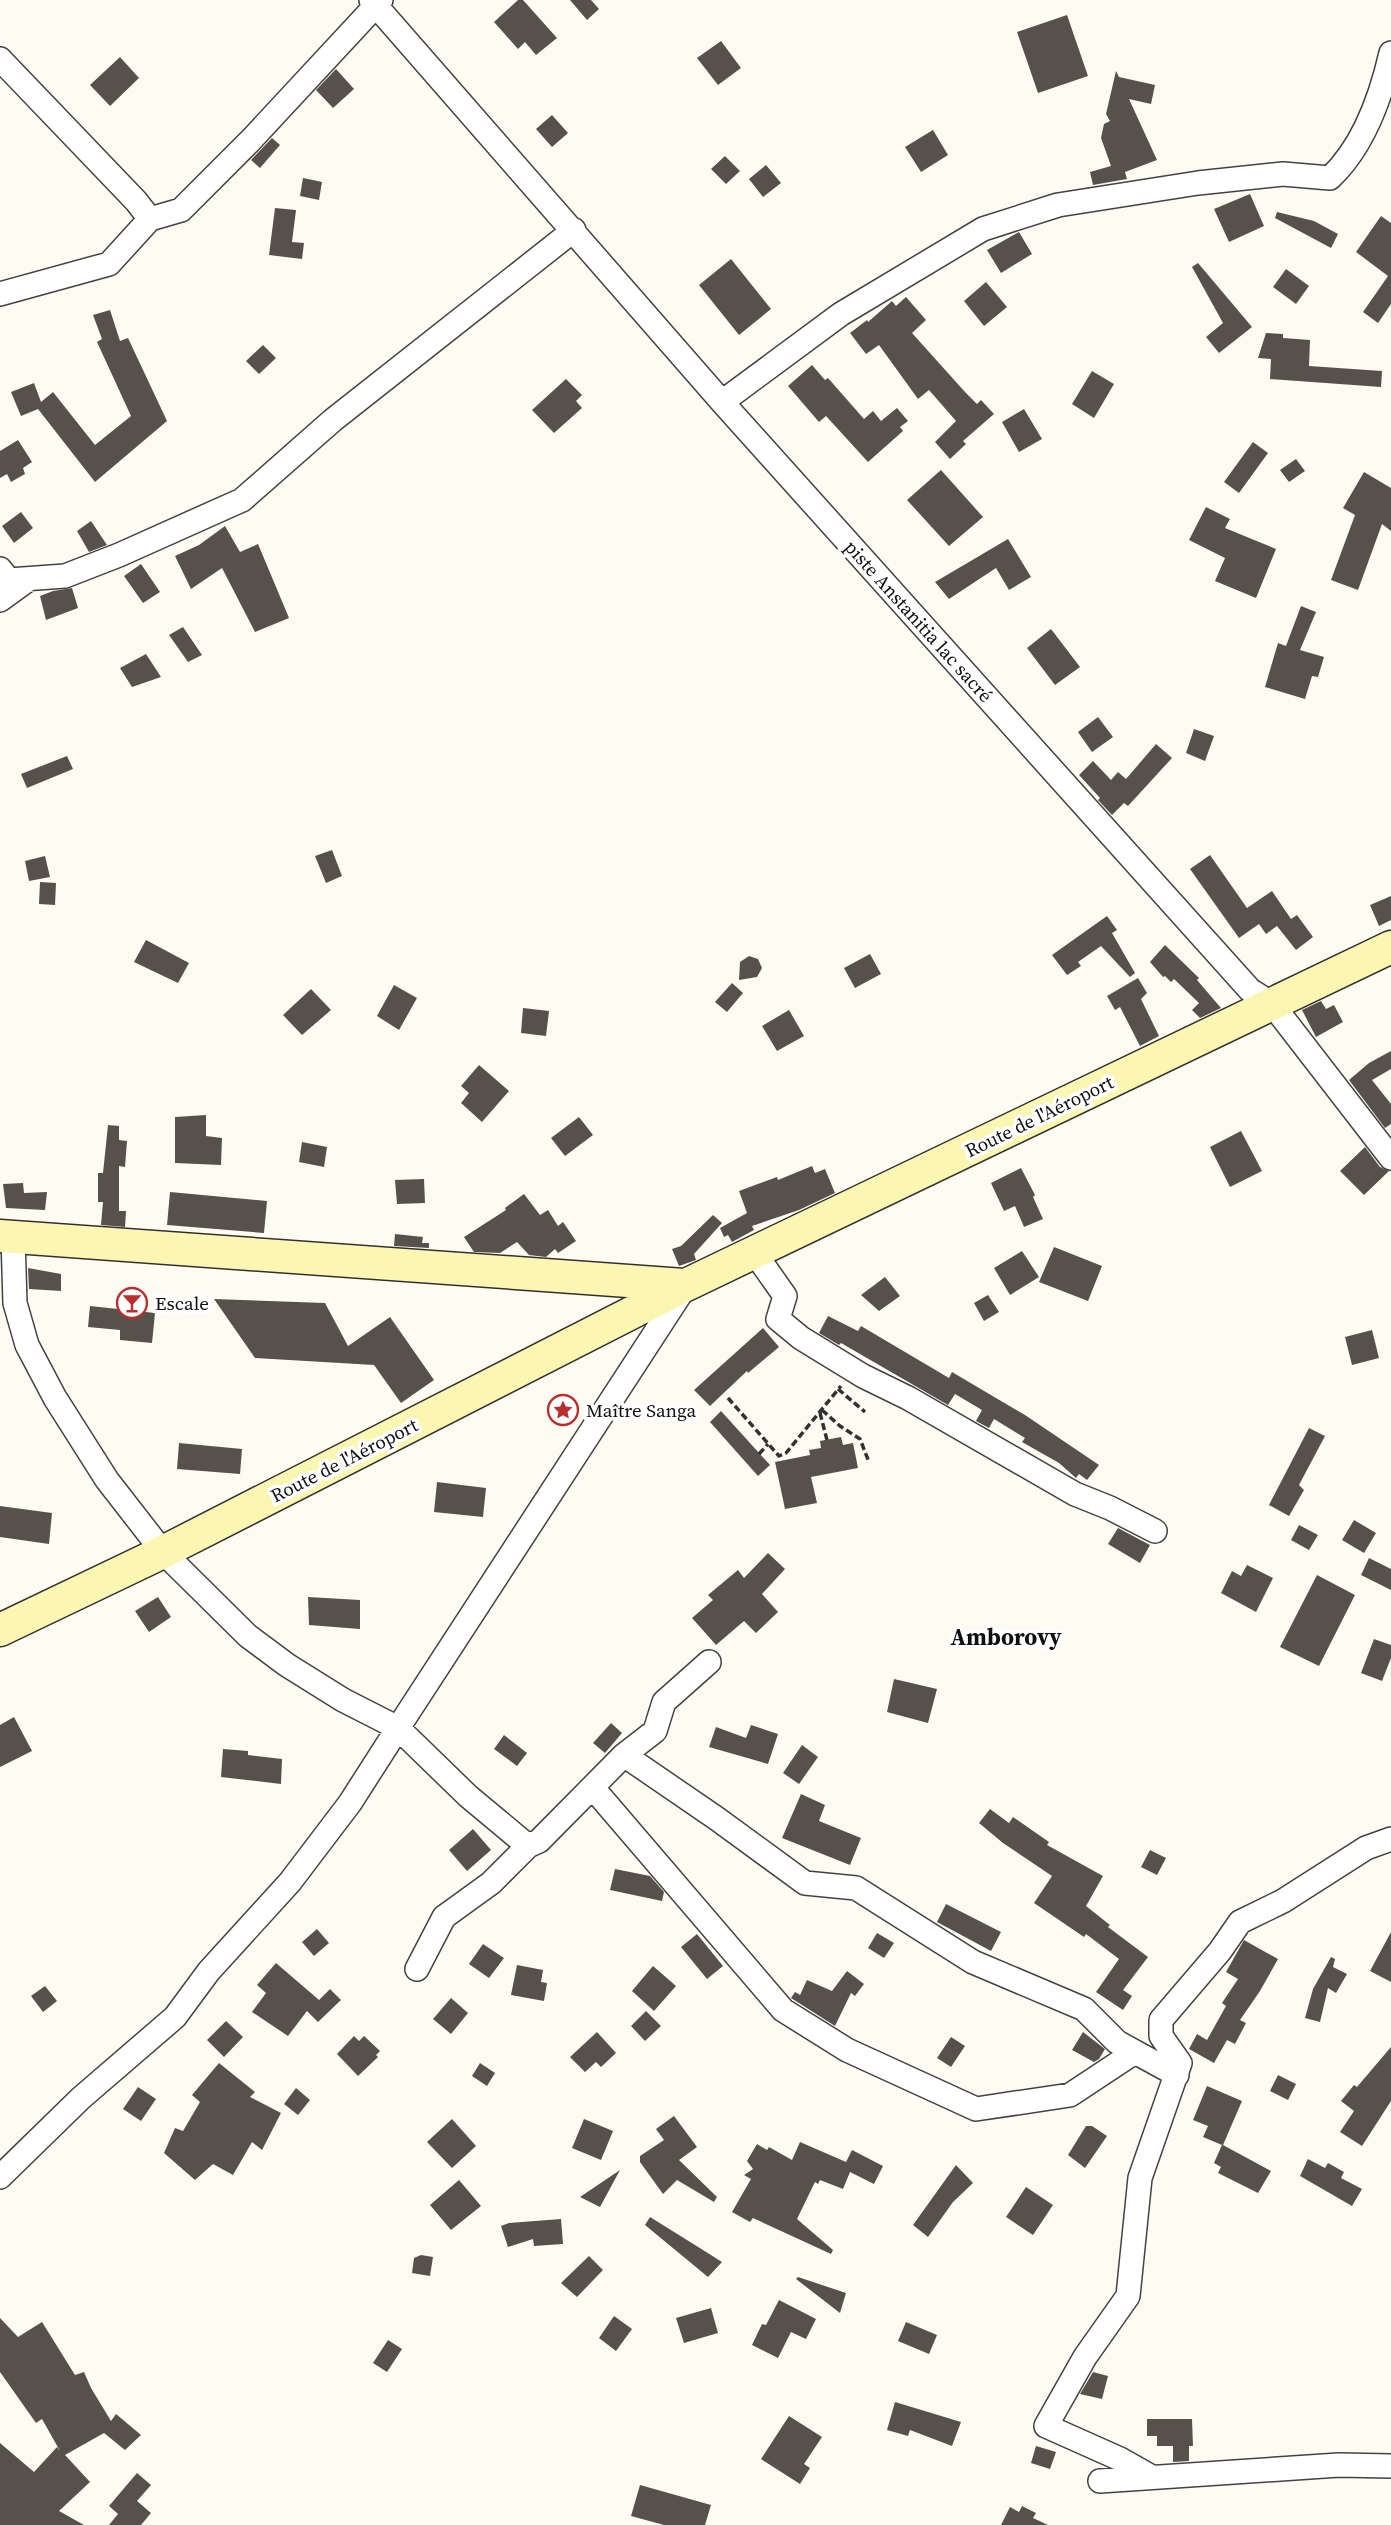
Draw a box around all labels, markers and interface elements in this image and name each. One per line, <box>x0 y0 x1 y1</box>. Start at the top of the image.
street label: piste Anstanitia lac sacré <box>839 534 999 708</box>
street label: Route de l'Aéroport <box>961 1068 1118 1163</box>
bar icon: Escale <box>115 1286 149 1320</box>
place label: Escale <box>155 1290 209 1316</box>
place icon: Maître Sanga <box>546 1393 580 1427</box>
place label: Maître Sanga <box>586 1397 697 1423</box>
street label: Route de l'Aéroport <box>266 1411 423 1508</box>
district label: Amborovy <box>950 1621 1062 1653</box>

